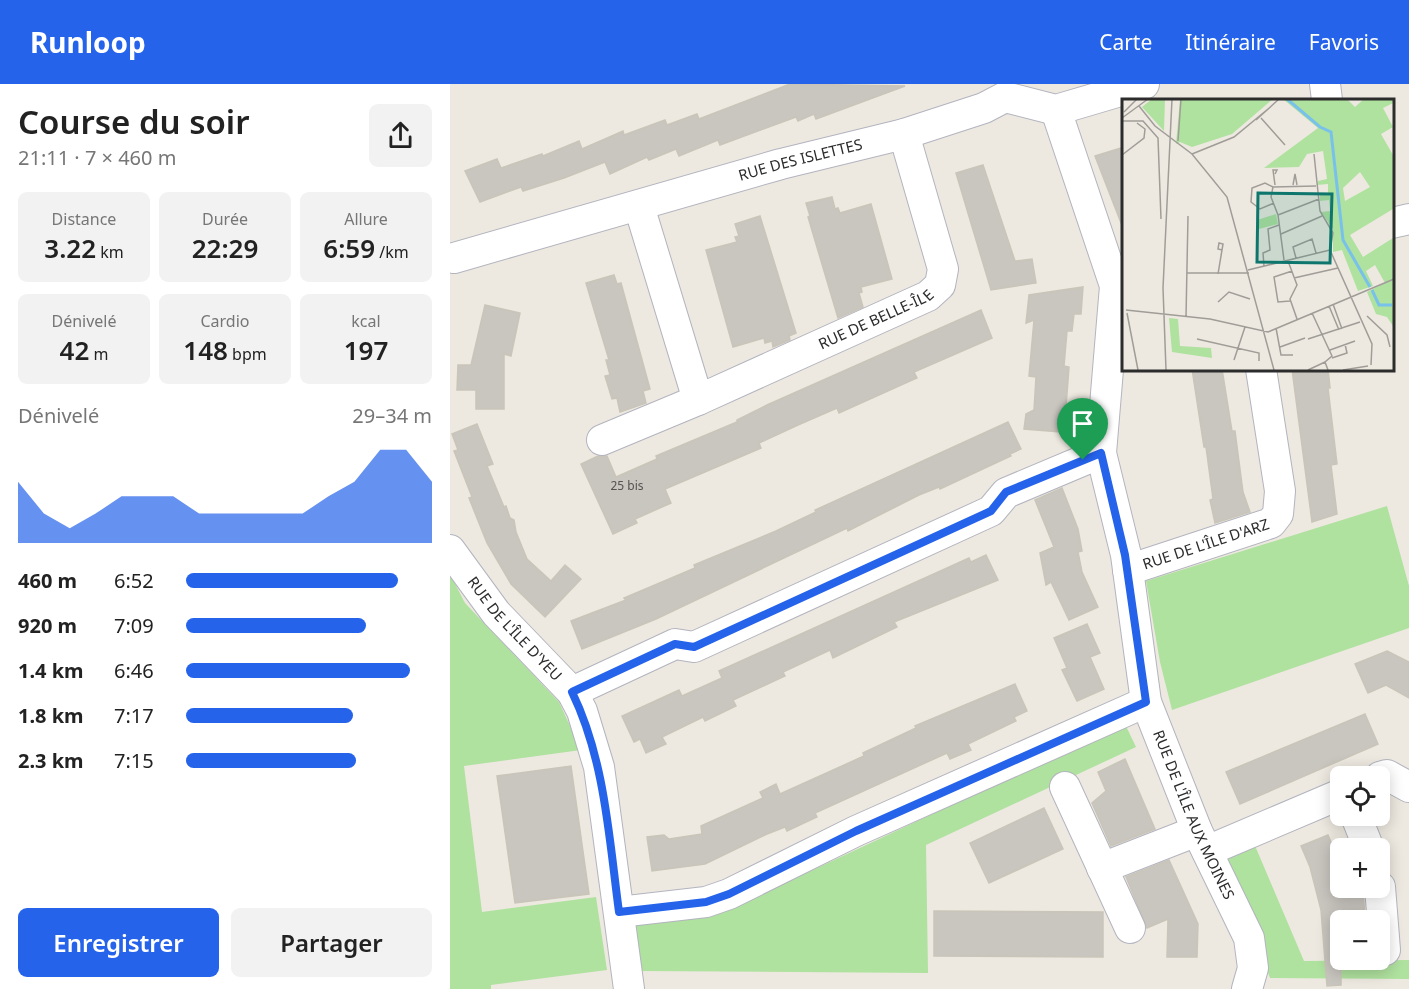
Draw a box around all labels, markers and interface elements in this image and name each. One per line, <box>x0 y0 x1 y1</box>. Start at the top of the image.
text: Runloop <box>30 23 146 61</box>
text: Carte <box>1099 28 1152 56</box>
text: Itinéraire <box>1185 28 1276 56</box>
text: Favoris <box>1309 28 1379 56</box>
text: Course du soir <box>18 99 250 144</box>
inset map <box>1122 99 1394 370</box>
button: share <box>369 104 432 167</box>
street label: RUE DES ISLETTES <box>736 134 864 185</box>
text: 21:11 · 7 × 460 m <box>18 144 176 171</box>
text: Distance <box>52 208 116 230</box>
text: Durée <box>202 208 248 230</box>
text: Allure <box>344 208 388 230</box>
text: 3.22 <box>44 230 96 266</box>
text: 22:29 <box>192 230 258 266</box>
text: 6:59 <box>323 230 375 266</box>
text: km <box>96 241 124 263</box>
text: /km <box>375 241 409 263</box>
street label: RUE DE BELLE-ÎLE <box>815 285 938 353</box>
text: Dénivelé <box>51 310 117 332</box>
text: Cardio <box>200 310 250 332</box>
text: kcal <box>351 310 381 332</box>
text: 42 <box>60 332 89 368</box>
text: 148 <box>183 332 228 368</box>
text: 197 <box>344 332 388 368</box>
text: m <box>89 343 108 365</box>
text: bpm <box>228 343 267 365</box>
pin <box>1057 398 1108 460</box>
text: Dénivelé <box>18 402 99 429</box>
text: 29–34 m <box>352 402 432 429</box>
icon: arrive <box>1066 407 1099 440</box>
house number: 25 bis <box>610 477 644 494</box>
street label: RUE DE L'ÎLE D'ARZ <box>1140 513 1271 574</box>
text: 460 m <box>18 567 77 594</box>
text: 6:52 <box>114 567 154 594</box>
street label: RUE DE L'ÎLE D'YEU <box>464 572 567 685</box>
text: 920 m <box>18 612 77 639</box>
text: 7:09 <box>114 612 154 639</box>
text: 1.4 km <box>18 657 84 684</box>
text: 6:46 <box>114 657 154 684</box>
text: 1.8 km <box>18 702 84 729</box>
text: 7:17 <box>114 702 154 729</box>
street label: RUE DE L'ÎLE AUX MOINES <box>1149 727 1240 902</box>
text: 2.3 km <box>18 747 84 774</box>
text: 7:15 <box>114 747 154 774</box>
map controls <box>1330 766 1390 970</box>
button: locate <box>1330 766 1390 826</box>
button: + <box>1330 838 1390 898</box>
button: Enregistrer <box>18 908 219 977</box>
button: Partager <box>231 908 432 977</box>
button: − <box>1330 910 1390 970</box>

